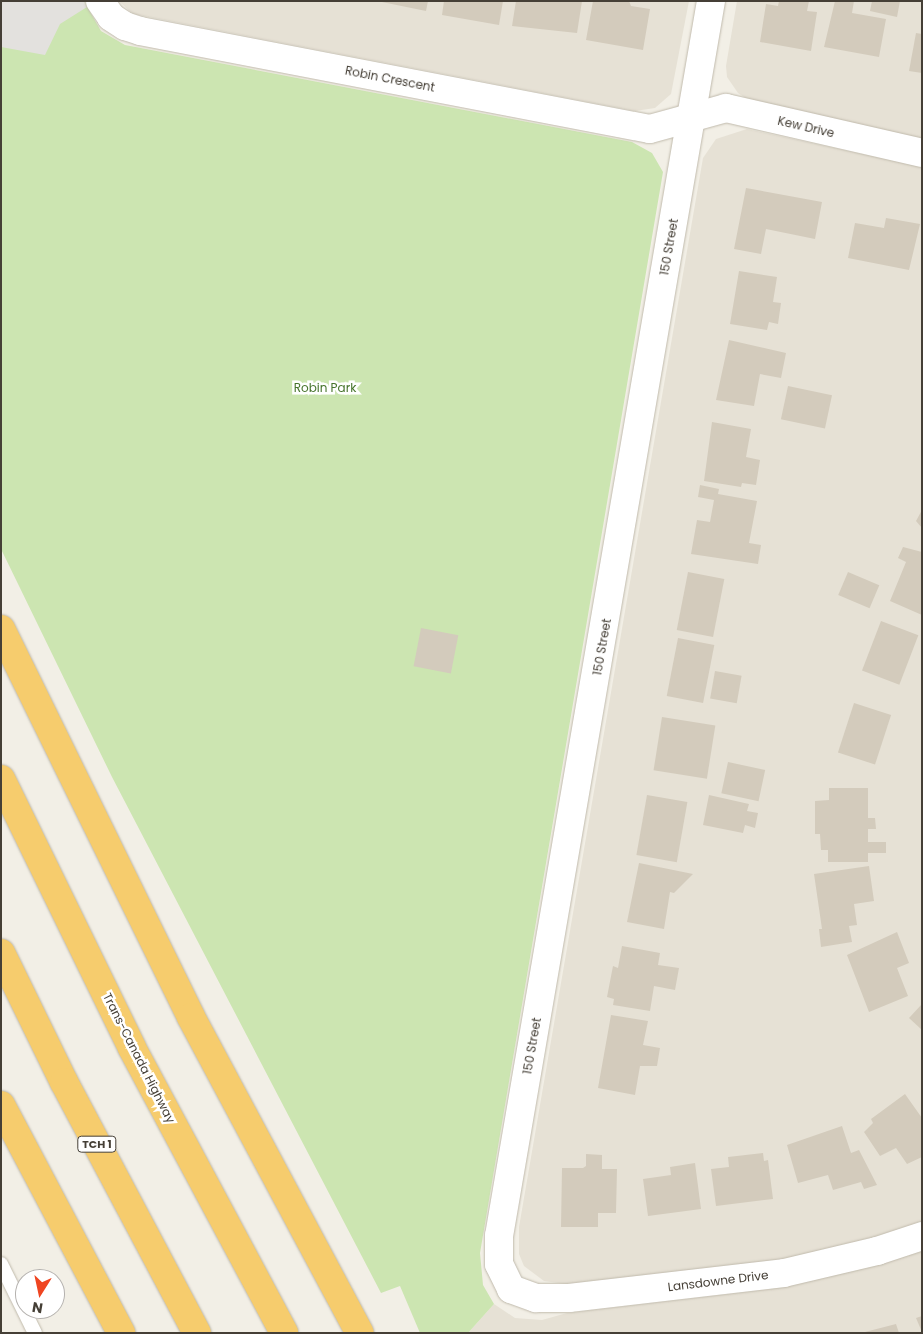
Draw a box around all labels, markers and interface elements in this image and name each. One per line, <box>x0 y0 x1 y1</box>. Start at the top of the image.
street label: Robin Crescent <box>344 63 436 95</box>
street label: Kew Drive <box>776 113 836 141</box>
street label: 150 Street <box>657 218 681 276</box>
park label: Robin Park <box>294 381 356 395</box>
street label: 150 Street <box>590 618 614 676</box>
street label: Trans-Canada Highway <box>100 991 178 1125</box>
street label: 150 Street <box>520 1017 544 1075</box>
road number: TCH 1 <box>77 1136 117 1152</box>
street label: Lansdowne Drive <box>667 1268 769 1294</box>
north arrow <box>15 1269 65 1319</box>
text: N <box>31 1297 44 1319</box>

